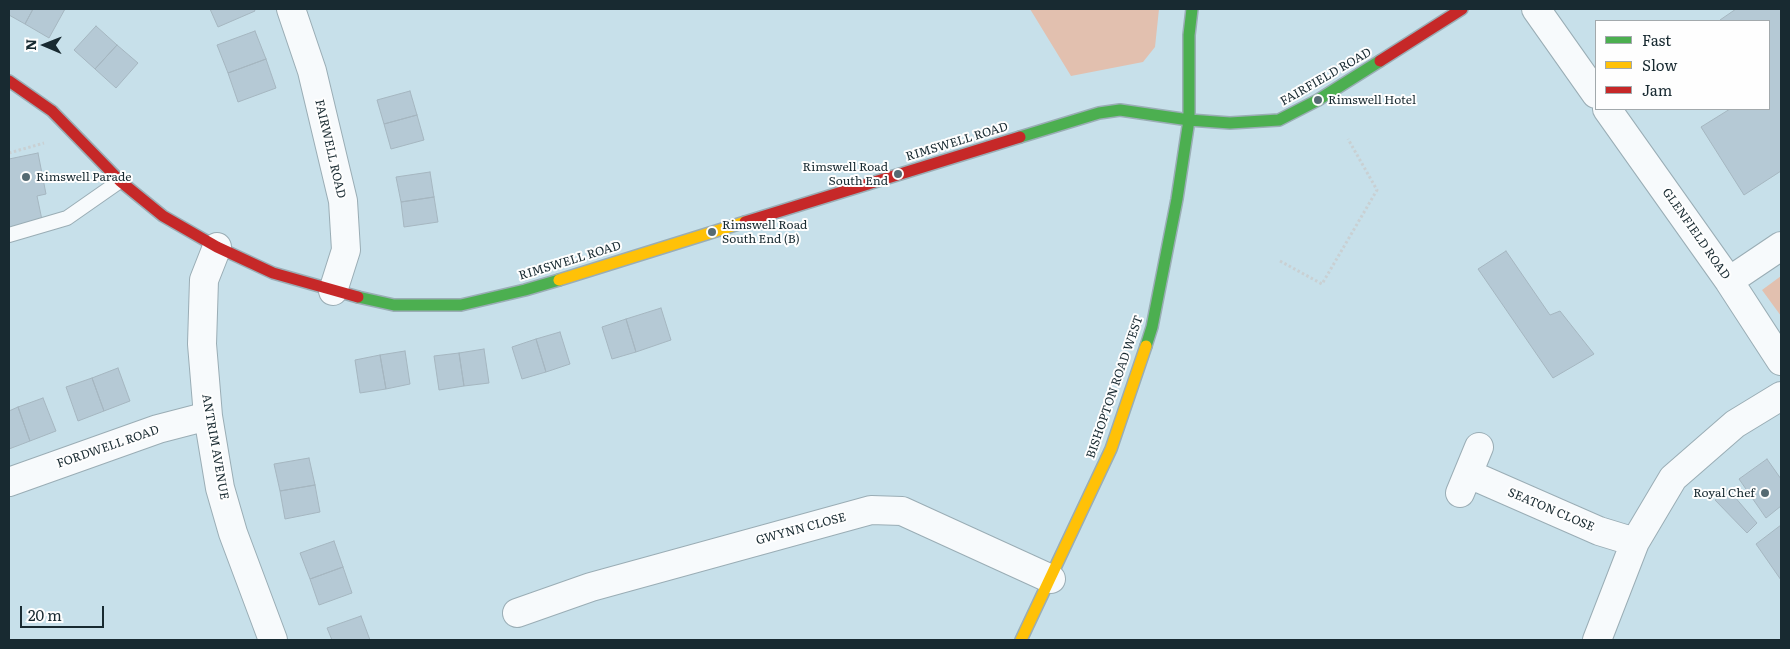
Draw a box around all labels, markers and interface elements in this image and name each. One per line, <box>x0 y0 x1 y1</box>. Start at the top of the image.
north arrow <box>20 20 70 70</box>
legend <box>1595 20 1770 110</box>
text: Fast <box>1642 28 1671 51</box>
text: N <box>20 39 40 51</box>
street label: FAIRFIELD ROAD <box>1278 45 1374 109</box>
text: Slow <box>1642 53 1677 76</box>
text: Jam <box>1642 78 1672 101</box>
place label: Rimswell Hotel <box>1328 93 1416 107</box>
marker: Rimswell Hotel <box>1312 94 1324 106</box>
street label: FAIRWELL ROAD <box>312 98 348 200</box>
street label: RIMSWELL ROAD <box>904 120 1010 164</box>
place label: Rimswell Road South End <box>803 160 888 188</box>
marker: Rimswell Road South End <box>892 168 904 180</box>
place label: Rimswell Parade <box>36 170 131 184</box>
marker: Rimswell Parade <box>20 171 32 183</box>
street label: GLENFIELD ROAD <box>1659 186 1733 282</box>
place label: Rimswell Road South End (B) <box>722 218 807 246</box>
marker: Rimswell Road South End (B) <box>706 226 718 238</box>
street label: RIMSWELL ROAD <box>517 239 623 283</box>
street label: BISHOPTON ROAD WEST <box>1084 314 1146 460</box>
street label: ANTRIM AVENUE <box>199 393 231 501</box>
street label: FORDWELL ROAD <box>55 423 161 471</box>
street label: SEATON CLOSE <box>1506 485 1596 535</box>
place label: Royal Chef <box>1693 486 1755 500</box>
marker: Royal Chef <box>1759 487 1771 499</box>
street label: GWYNN CLOSE <box>754 510 848 548</box>
scale bar <box>22 596 106 628</box>
text: 20 m <box>28 603 62 626</box>

